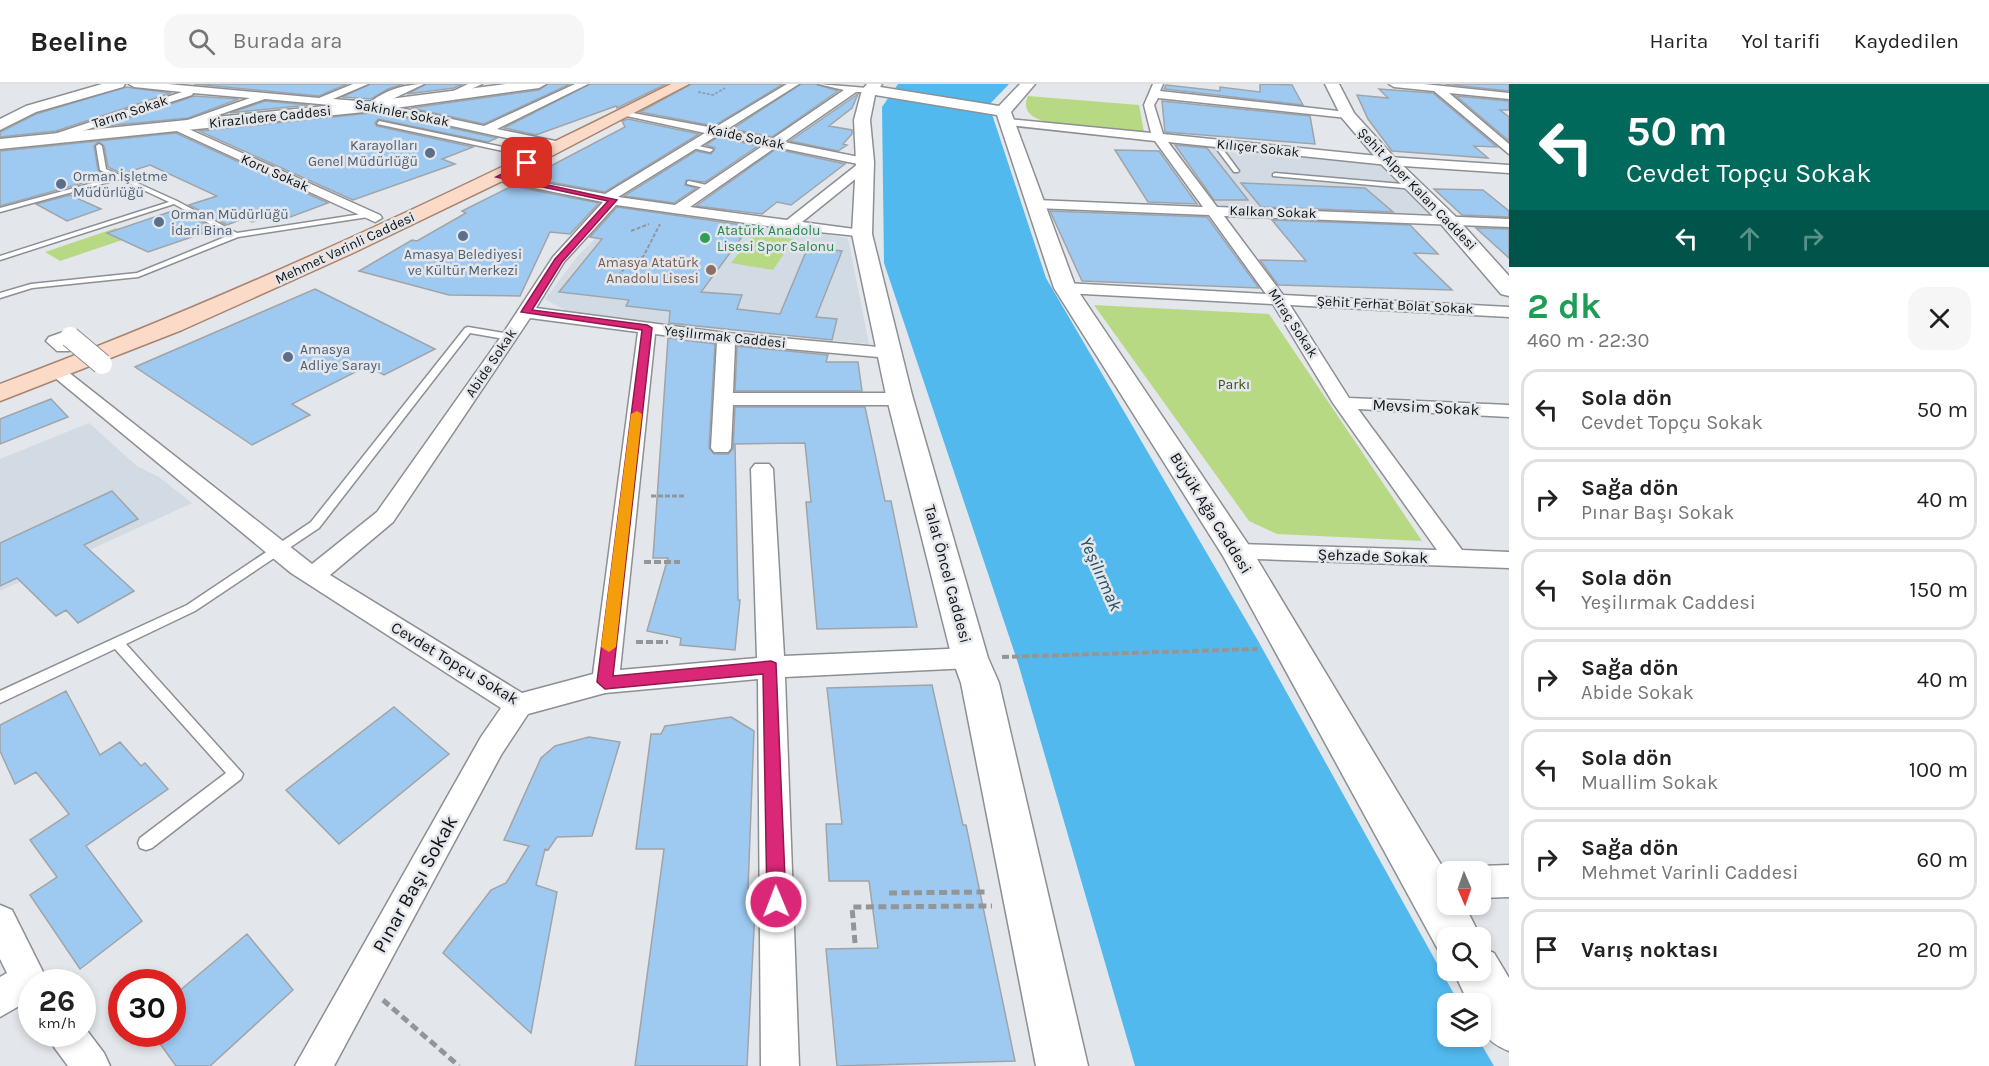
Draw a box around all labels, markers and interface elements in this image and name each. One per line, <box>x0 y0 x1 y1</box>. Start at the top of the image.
search box <box>164 14 584 68</box>
text: Beeline <box>30 25 128 58</box>
icon: search <box>185 25 218 58</box>
text: Burada ara <box>233 28 342 54</box>
text: Harita <box>1649 29 1708 53</box>
text: Yol tarifi <box>1741 29 1821 53</box>
text: Kaydedilen <box>1854 29 1959 53</box>
street label: Tarım Sokak <box>90 92 170 132</box>
street label: Sakinler Sokak <box>353 96 451 131</box>
street label: Kirazlıdere Caddesi <box>208 102 332 132</box>
text: 50 m <box>1626 106 1728 156</box>
icon: left <box>1527 108 1605 186</box>
street label: Kaide Sokak <box>706 120 786 154</box>
street label: Şehit Alper Kalan Caddesi <box>1354 124 1480 254</box>
street label: Kılıçer Sokak <box>1216 135 1300 161</box>
place label: Karayolları Genel Müdürlüğü <box>308 137 418 170</box>
pin <box>501 137 552 188</box>
marker: Karayolları Genel Müdürlüğü <box>423 146 437 160</box>
icon: arrive <box>510 146 543 179</box>
street label: Koru Sokak <box>238 150 312 196</box>
text: Cevdet Topçu Sokak <box>1626 157 1871 189</box>
place label: Orman İşletme Müdürlüğü <box>73 168 168 201</box>
marker: Orman İşletme Müdürlüğü <box>54 177 68 191</box>
street label: Kalkan Sokak <box>1229 202 1317 222</box>
place label: Orman Müdürlüğü İdari Bina <box>171 206 289 239</box>
street label: Mehmet Varinli Caddesi <box>272 208 418 288</box>
marker: Orman Müdürlüğü İdari Bina <box>152 215 166 229</box>
place label: Atatürk Anadolu Lisesi Spor Salonu <box>717 222 834 255</box>
icon: left <box>1670 222 1703 255</box>
icon: ahead <box>1733 222 1766 255</box>
icon: right <box>1796 222 1829 255</box>
marker: Amasya Belediyesi ve Kültür Merkezi <box>456 229 470 243</box>
marker: Atatürk Anadolu Lisesi Spor Salonu <box>698 231 712 245</box>
place label: Amasya Belediyesi ve Kültür Merkezi <box>404 246 522 279</box>
place label: Amasya Atatürk Anadolu Lisesi <box>598 254 699 287</box>
marker: Amasya Atatürk Anadolu Lisesi <box>704 263 718 277</box>
street label: Miraç Sokak <box>1264 285 1322 361</box>
text: 2 dk <box>1527 285 1601 327</box>
button: close <box>1908 287 1971 350</box>
street label: Şehit Ferhat Bolat Sokak <box>1316 292 1474 318</box>
street label: Yeşilırmak Caddesi <box>663 322 787 352</box>
street label: Abide Sokak <box>462 325 520 400</box>
text: 460 m · 22:30 <box>1527 329 1650 352</box>
place label: Amasya Adliye Sarayı <box>300 341 381 374</box>
marker: Amasya Adliye Sarayı <box>281 350 295 364</box>
park label: Parkı <box>1218 376 1250 393</box>
text: Sola dön <box>1581 385 1672 411</box>
icon: left <box>1530 393 1563 426</box>
street label: Mevsim Sokak <box>1372 395 1480 419</box>
text: 50 m <box>1917 397 1968 423</box>
text: Cevdet Topçu Sokak <box>1581 411 1763 434</box>
street label: Büyük Ağa Caddesi <box>1166 449 1256 577</box>
text: Sağa dön <box>1581 475 1679 501</box>
icon: right <box>1530 483 1563 516</box>
text: 40 m <box>1917 487 1968 513</box>
text: Pınar Başı Sokak <box>1581 501 1734 524</box>
street label: Talat Öncel Caddesi <box>920 503 976 645</box>
water label: Yeşilırmak <box>1075 534 1127 615</box>
street label: Şehzade Sokak <box>1317 545 1429 567</box>
text: Sola dön <box>1581 565 1672 591</box>
icon: left <box>1530 573 1563 606</box>
text: 150 m <box>1909 577 1968 603</box>
text: Yeşilırmak Caddesi <box>1581 591 1756 614</box>
street label: Cevdet Topçu Sokak <box>388 617 522 709</box>
text: Sağa dön <box>1581 655 1679 681</box>
icon: right <box>1530 663 1563 696</box>
text: 40 m <box>1917 667 1968 693</box>
text: Abide Sokak <box>1581 681 1694 704</box>
text: Sola dön <box>1581 745 1672 771</box>
icon: left <box>1530 753 1563 786</box>
text: 100 m <box>1909 757 1968 783</box>
text: Muallim Sokak <box>1581 771 1718 794</box>
street label: Pınar Başı Sokak <box>368 811 462 957</box>
text: Sağa dön <box>1581 835 1679 861</box>
icon: right <box>1530 843 1563 876</box>
text: 60 m <box>1917 847 1968 873</box>
north arrow <box>1437 861 1491 915</box>
map controls <box>1437 861 1491 1047</box>
text: Mehmet Varinli Caddesi <box>1581 861 1798 884</box>
position arrow <box>744 870 808 934</box>
button: search <box>1437 927 1491 981</box>
icon: arrive <box>1530 933 1563 966</box>
text: Varış noktası <box>1581 937 1719 963</box>
text: 20 m <box>1916 937 1968 963</box>
speed limit sign: 30 <box>108 969 186 1047</box>
text: 26 <box>39 983 75 1019</box>
button: layers <box>1437 993 1491 1047</box>
text: km/h <box>38 1014 76 1032</box>

